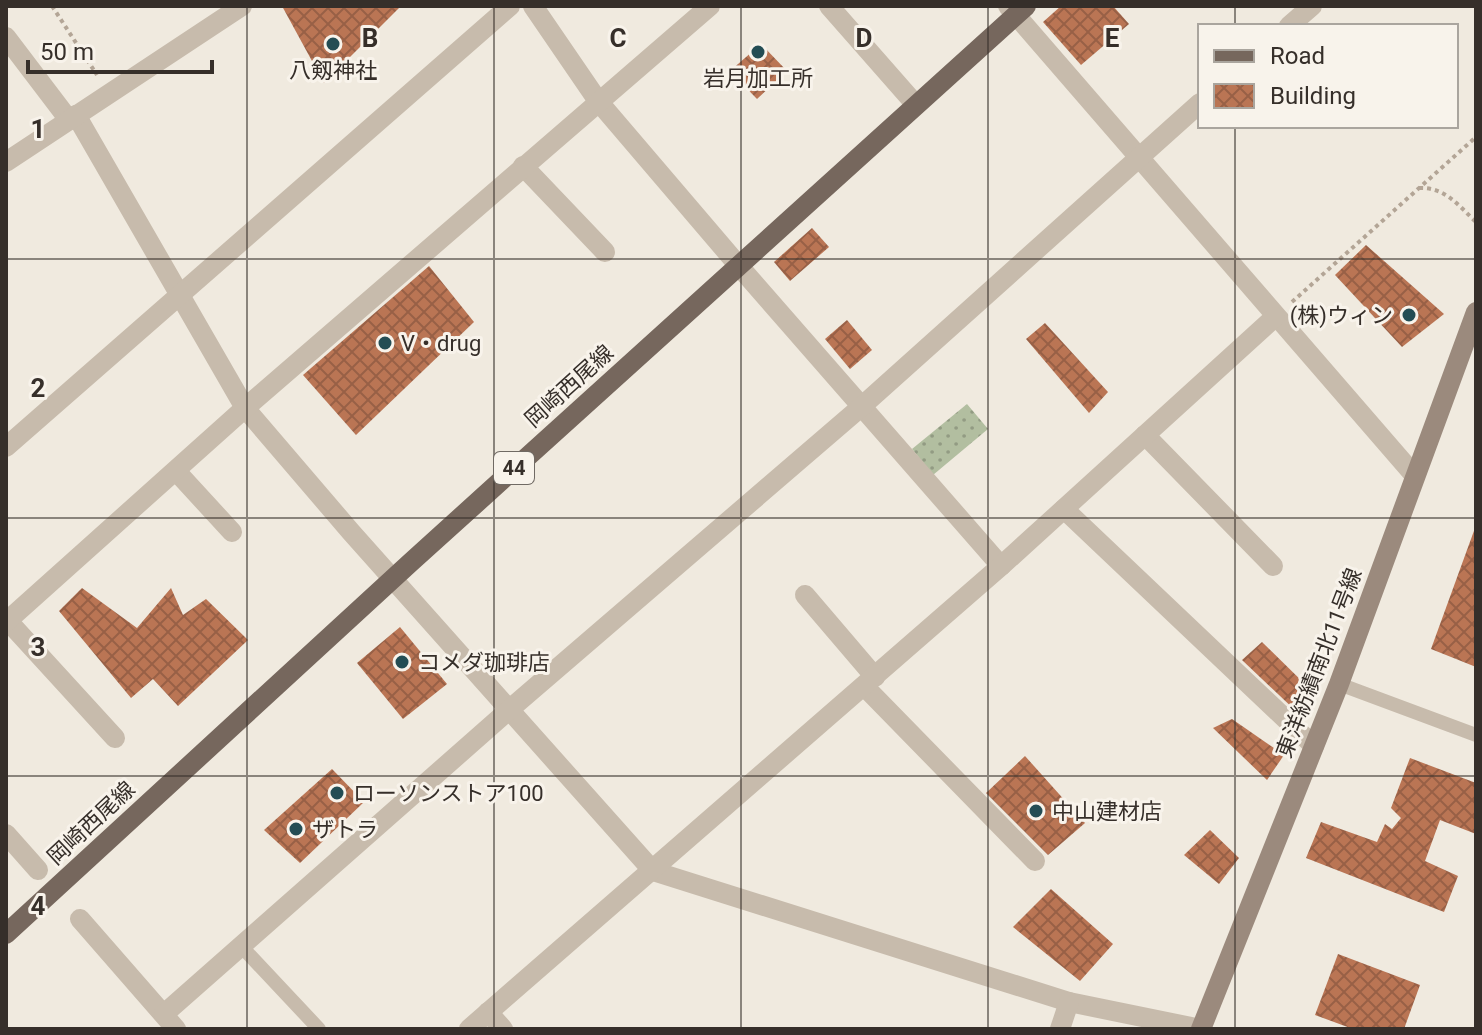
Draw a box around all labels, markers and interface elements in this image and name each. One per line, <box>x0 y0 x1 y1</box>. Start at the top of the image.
text: B <box>362 23 378 53</box>
text: C <box>609 23 627 53</box>
text: D <box>856 23 872 53</box>
text: E <box>1105 23 1120 53</box>
scale bar <box>28 24 212 74</box>
legend <box>1198 24 1458 128</box>
marker: 八剱神社 <box>324 35 342 53</box>
text: 50 m <box>40 38 94 66</box>
text: Road <box>1270 42 1325 70</box>
marker: 岩月加工所 <box>749 43 767 61</box>
place label: 八剱神社 <box>289 58 377 83</box>
place label: 岩月加工所 <box>703 66 813 91</box>
text: Building <box>1270 82 1356 110</box>
text: 1 <box>31 114 45 144</box>
place label: (株)ウィン <box>1290 303 1393 329</box>
marker: (株)ウィン <box>1400 306 1418 324</box>
place label: V・drug <box>401 331 481 356</box>
marker: V・drug <box>376 334 394 352</box>
street label: 岡崎西尾線 <box>520 340 618 432</box>
text: 2 <box>31 373 45 403</box>
road number: 44 <box>494 452 534 484</box>
street label: 東洋紡績南北11号線 <box>1271 565 1367 761</box>
text: 3 <box>31 632 45 662</box>
place label: コメダ珈琲店 <box>418 650 550 675</box>
marker: コメダ珈琲店 <box>393 653 411 671</box>
street label: 岡崎西尾線 <box>42 776 140 870</box>
place label: ローソンストア100 <box>353 781 544 806</box>
marker: ローソンストア100 <box>328 784 346 802</box>
place label: 中山建材店 <box>1052 799 1162 824</box>
marker: 中山建材店 <box>1027 802 1045 820</box>
place label: ザトラ <box>312 817 378 842</box>
marker: ザトラ <box>287 820 305 838</box>
text: 4 <box>31 891 46 921</box>

